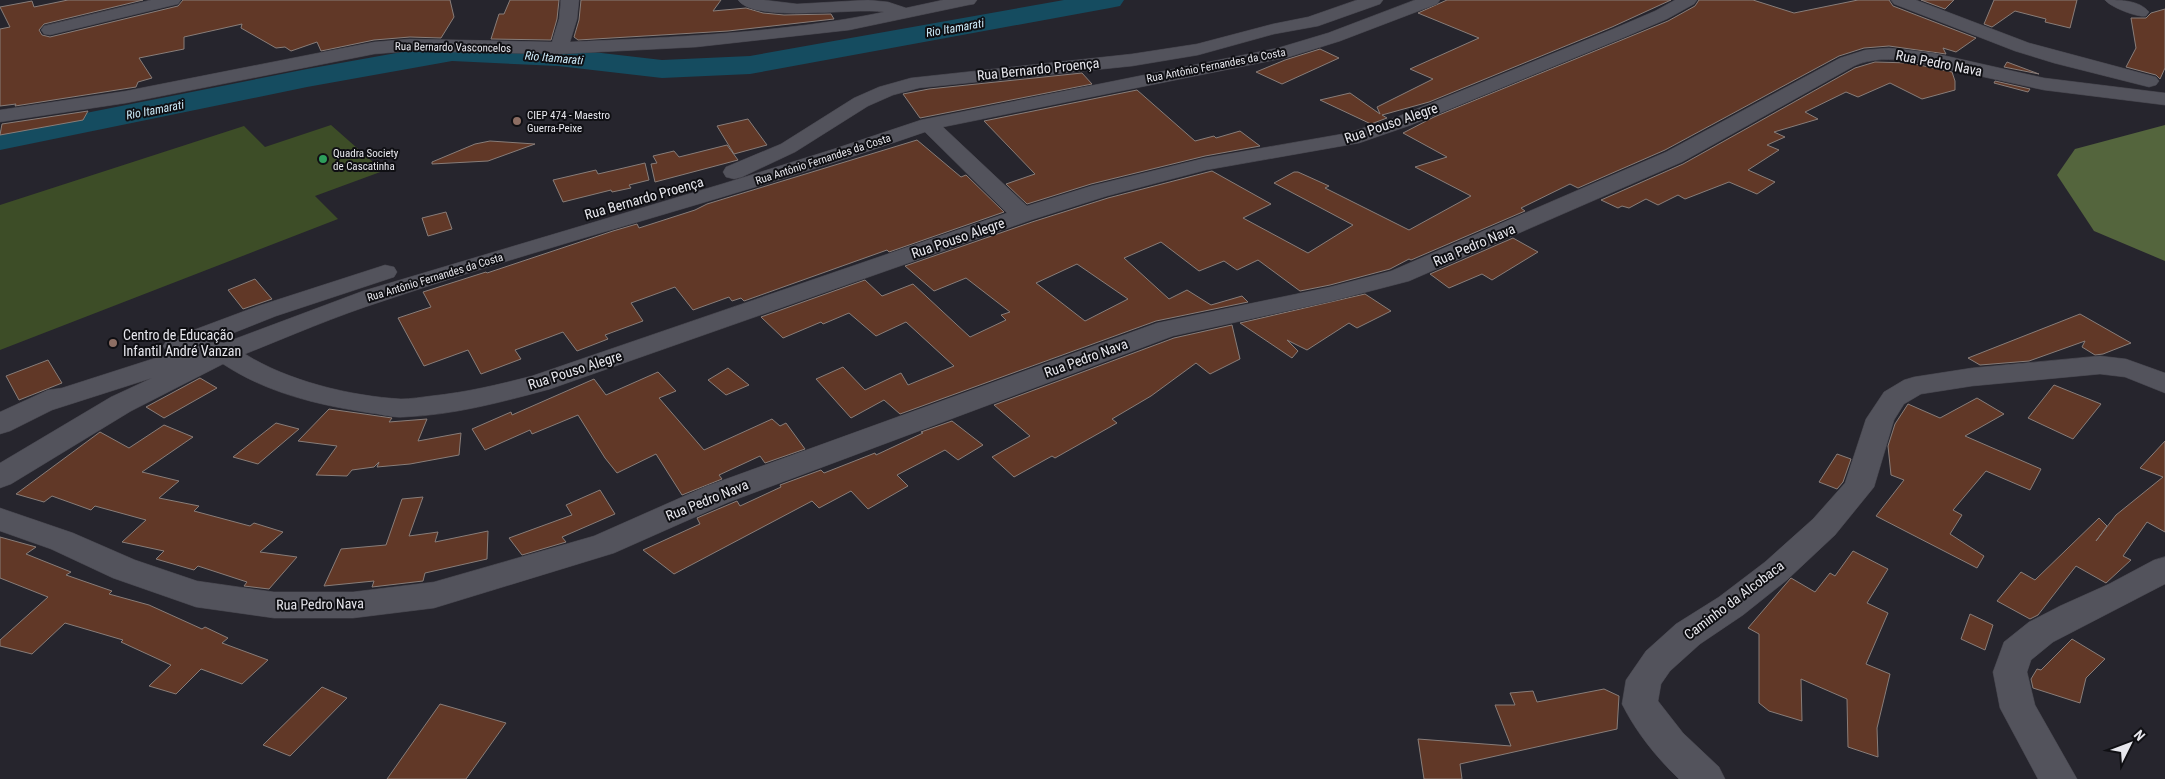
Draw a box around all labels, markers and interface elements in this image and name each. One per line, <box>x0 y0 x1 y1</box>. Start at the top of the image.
water label: Rio Itamarati <box>925 16 985 40</box>
street label: Rua Bernardo Vasconcelos <box>395 40 511 55</box>
street label: Rua Antônio Fernandes da Costa <box>1145 46 1287 85</box>
street label: Rua Pedro Nava <box>1895 47 1983 79</box>
water label: Rio Itamarati <box>524 48 584 68</box>
street label: Rua Bernardo Proença <box>976 55 1100 83</box>
water label: Rio Itamarati <box>125 97 185 122</box>
street label: Rua Pouso Alegre <box>1342 99 1440 146</box>
place label: CIEP 474 - Maestro Guerra-Peixe <box>527 109 610 135</box>
marker: CIEP 474 - Maestro Guerra-Peixe <box>511 115 523 127</box>
street label: Rua Antônio Fernandes da Costa <box>754 131 892 188</box>
place label: Quadra Society de Cascatinha <box>333 147 399 173</box>
marker: Quadra Society de Cascatinha <box>317 153 329 165</box>
street label: Rua Bernardo Proença <box>583 173 705 223</box>
street label: Rua Pouso Alegre <box>909 214 1007 261</box>
street label: Rua Pedro Nava <box>1431 221 1517 269</box>
street label: Rua Antônio Fernandes da Costa <box>366 251 505 304</box>
place label: Centro de Educação Infantil André Vanzan <box>123 327 241 359</box>
street label: Rua Pedro Nava <box>1042 336 1130 380</box>
marker: Centro de Educação Infantil André Vanzan <box>107 337 119 349</box>
street label: Rua Pouso Alegre <box>526 347 624 393</box>
street label: Rua Pedro Nava <box>663 476 751 524</box>
street label: Caminho da Alcobaca <box>1681 557 1787 643</box>
street label: Rua Pedro Nava <box>276 595 364 613</box>
north arrow <box>2105 719 2155 769</box>
text: N <box>2131 727 2148 744</box>

